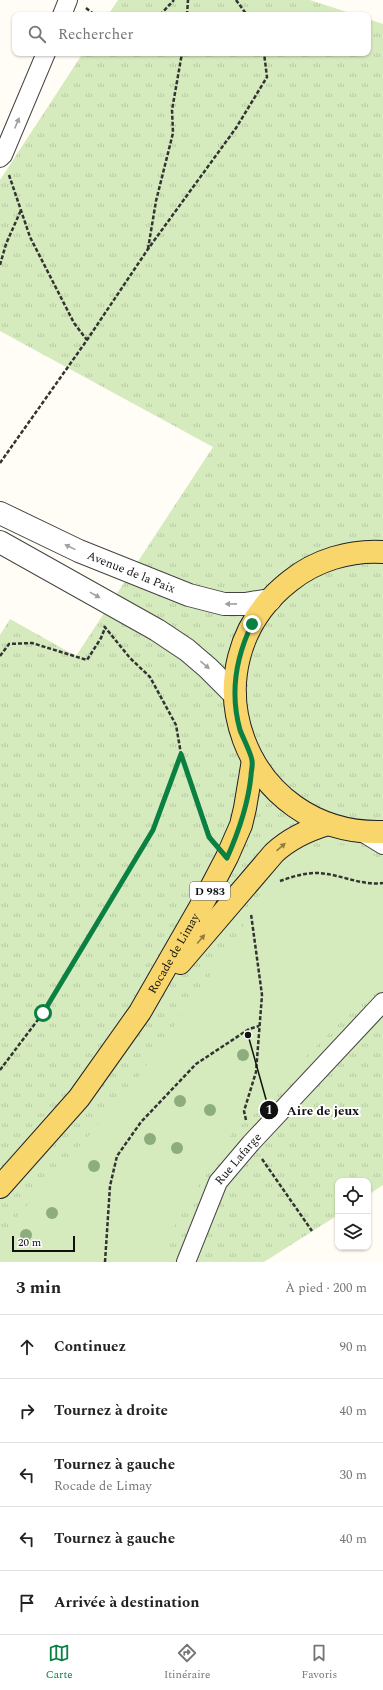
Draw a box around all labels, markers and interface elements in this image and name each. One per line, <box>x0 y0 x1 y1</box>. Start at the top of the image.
search box <box>12 12 371 56</box>
icon: search <box>26 23 48 45</box>
text: Rechercher <box>58 23 133 46</box>
one-way arrow <box>14 117 20 129</box>
one-way arrow <box>64 544 75 550</box>
street label: Avenue de la Paix <box>84 546 178 598</box>
one-way arrow <box>89 592 101 598</box>
one-way arrow <box>224 601 237 607</box>
route end <box>243 615 261 633</box>
one-way arrow <box>199 660 210 669</box>
one-way arrow <box>276 843 285 852</box>
road number: D 983 <box>190 882 230 900</box>
street label: Rocade de Limay <box>143 908 205 997</box>
one-way arrow <box>196 933 205 944</box>
route start <box>34 1004 52 1022</box>
callout: Aire de jeux <box>259 1098 367 1123</box>
text: 1 <box>266 1101 272 1120</box>
text: Aire de jeux <box>287 1101 359 1121</box>
street label: Rue Lafarge <box>210 1128 266 1189</box>
map controls <box>335 1178 371 1250</box>
button: locate <box>335 1178 371 1214</box>
button: layers <box>335 1214 371 1250</box>
scale bar <box>12 1234 75 1253</box>
text: 20 m <box>18 1234 41 1251</box>
text: 3 min <box>16 1275 61 1301</box>
text: À pied · 200 m <box>285 1278 367 1298</box>
text: Continuez <box>54 1335 126 1358</box>
icon: ahead <box>16 1336 38 1358</box>
text: 90 m <box>340 1337 367 1357</box>
text: Tournez à droite <box>54 1399 168 1422</box>
icon: right <box>16 1400 38 1422</box>
text: 40 m <box>340 1401 367 1421</box>
text: Tournez à gauche <box>54 1453 175 1476</box>
icon: left <box>16 1464 38 1486</box>
text: 30 m <box>340 1465 367 1485</box>
text: Rocade de Limay <box>54 1476 152 1496</box>
text: Tournez à gauche <box>54 1527 175 1550</box>
icon: left <box>16 1528 38 1550</box>
text: 40 m <box>340 1529 367 1549</box>
text: Arrivée à destination <box>54 1591 200 1614</box>
icon: arrive <box>16 1592 38 1614</box>
tab: Carte <box>46 1642 73 1683</box>
tab: Itinéraire <box>164 1642 210 1683</box>
tab: Favoris <box>302 1642 337 1683</box>

